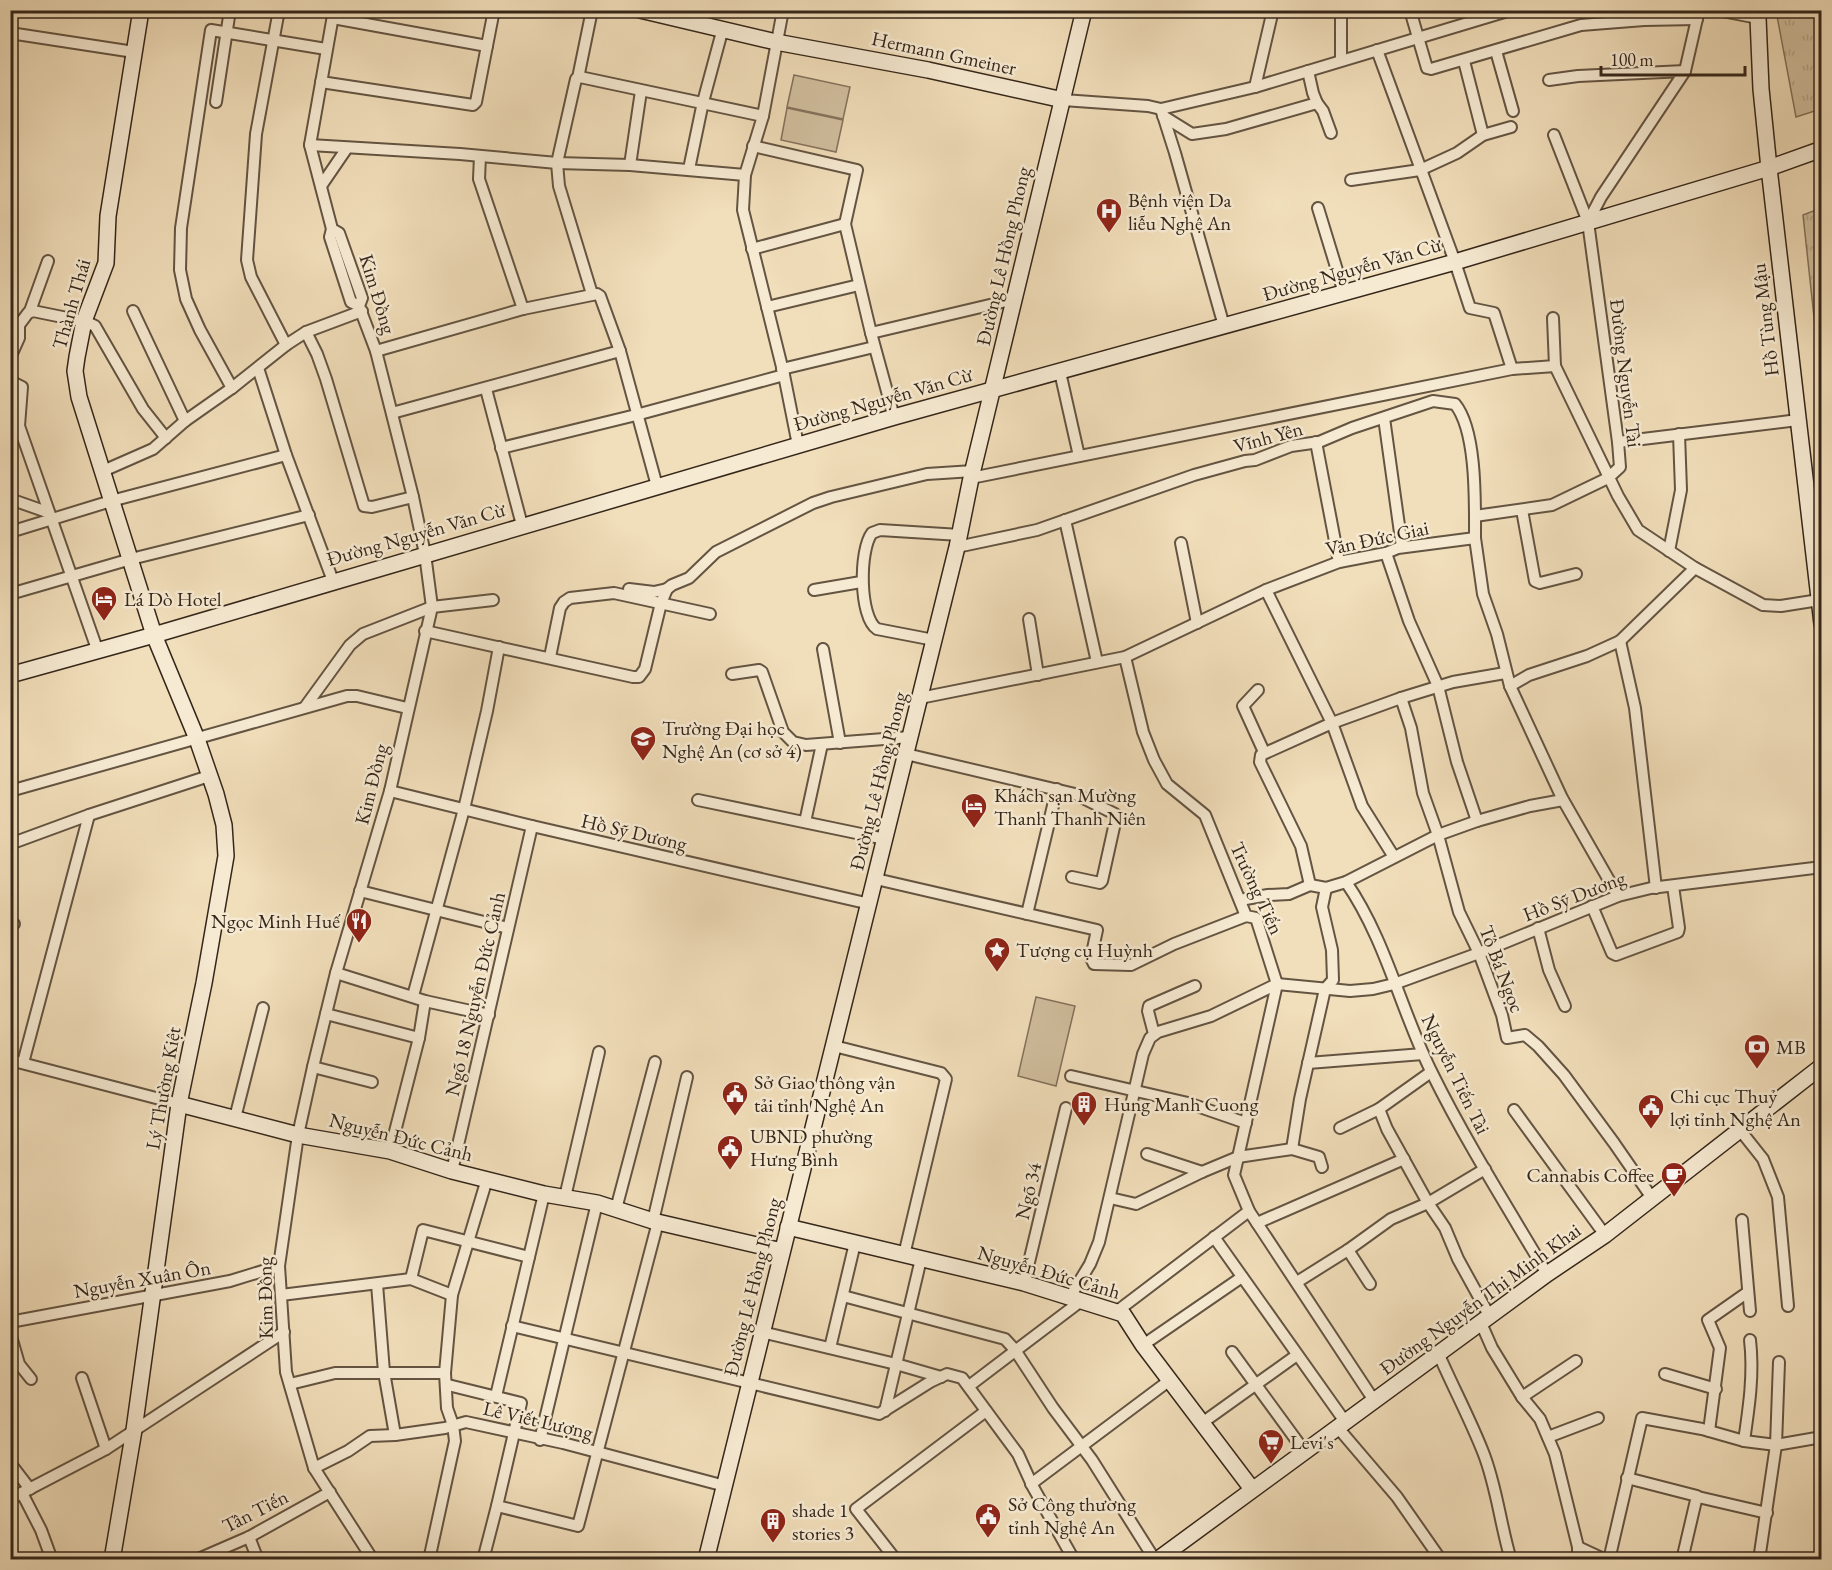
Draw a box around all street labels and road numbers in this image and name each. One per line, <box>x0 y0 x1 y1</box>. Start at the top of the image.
street label: Hermann Gmeiner <box>869 25 1019 81</box>
street label: Đường Lê Hồng Phong <box>970 164 1036 348</box>
street label: Đường Nguyễn Văn Cừ <box>1260 231 1445 307</box>
street label: Kim Đồng <box>354 251 403 337</box>
street label: Thành Thái <box>46 256 96 352</box>
street label: Hồ Tùng Mậu <box>1745 262 1785 378</box>
street label: Đường Nguyễn Tài <box>1604 297 1648 449</box>
street label: Đường Nguyễn Văn Cừ <box>791 361 976 437</box>
street label: Vĩnh Yên <box>1230 415 1306 459</box>
street label: Đường Nguyễn Văn Cừ <box>324 496 509 572</box>
street label: Văn Đức Giai <box>1323 514 1431 562</box>
street label: Đường Lê Hồng Phong <box>843 689 913 873</box>
street label: Kim Đồng <box>348 741 394 827</box>
street label: Hồ Sỹ Dương <box>579 807 690 857</box>
street label: Trường Tiến <box>1224 837 1290 939</box>
street label: Hồ Sỹ Dương <box>1519 864 1629 927</box>
street label: Ngõ 18 Nguyễn Đức Cảnh <box>439 889 511 1099</box>
street label: Tô Bá Ngọc <box>1473 922 1531 1016</box>
street label: Nguyễn Tiến Tài <box>1416 1010 1496 1138</box>
street label: Lý Thường Kiệt <box>139 1024 187 1151</box>
street label: Nguyễn Đức Cảnh <box>326 1107 476 1167</box>
street label: Ngõ 34 <box>1009 1160 1047 1222</box>
street label: Đường Lê Hồng Phong <box>717 1195 787 1379</box>
street label: Đường Nguyễn Thị Minh Khai <box>1374 1217 1586 1381</box>
street label: Nguyễn Đức Cảnh <box>975 1239 1123 1305</box>
street label: Nguyễn Xuân Ôn <box>71 1254 213 1304</box>
street label: Kim Đồng <box>251 1256 279 1339</box>
street label: Lê Viết Lượng <box>481 1395 596 1445</box>
street label: Tân Tiến <box>218 1483 293 1539</box>

